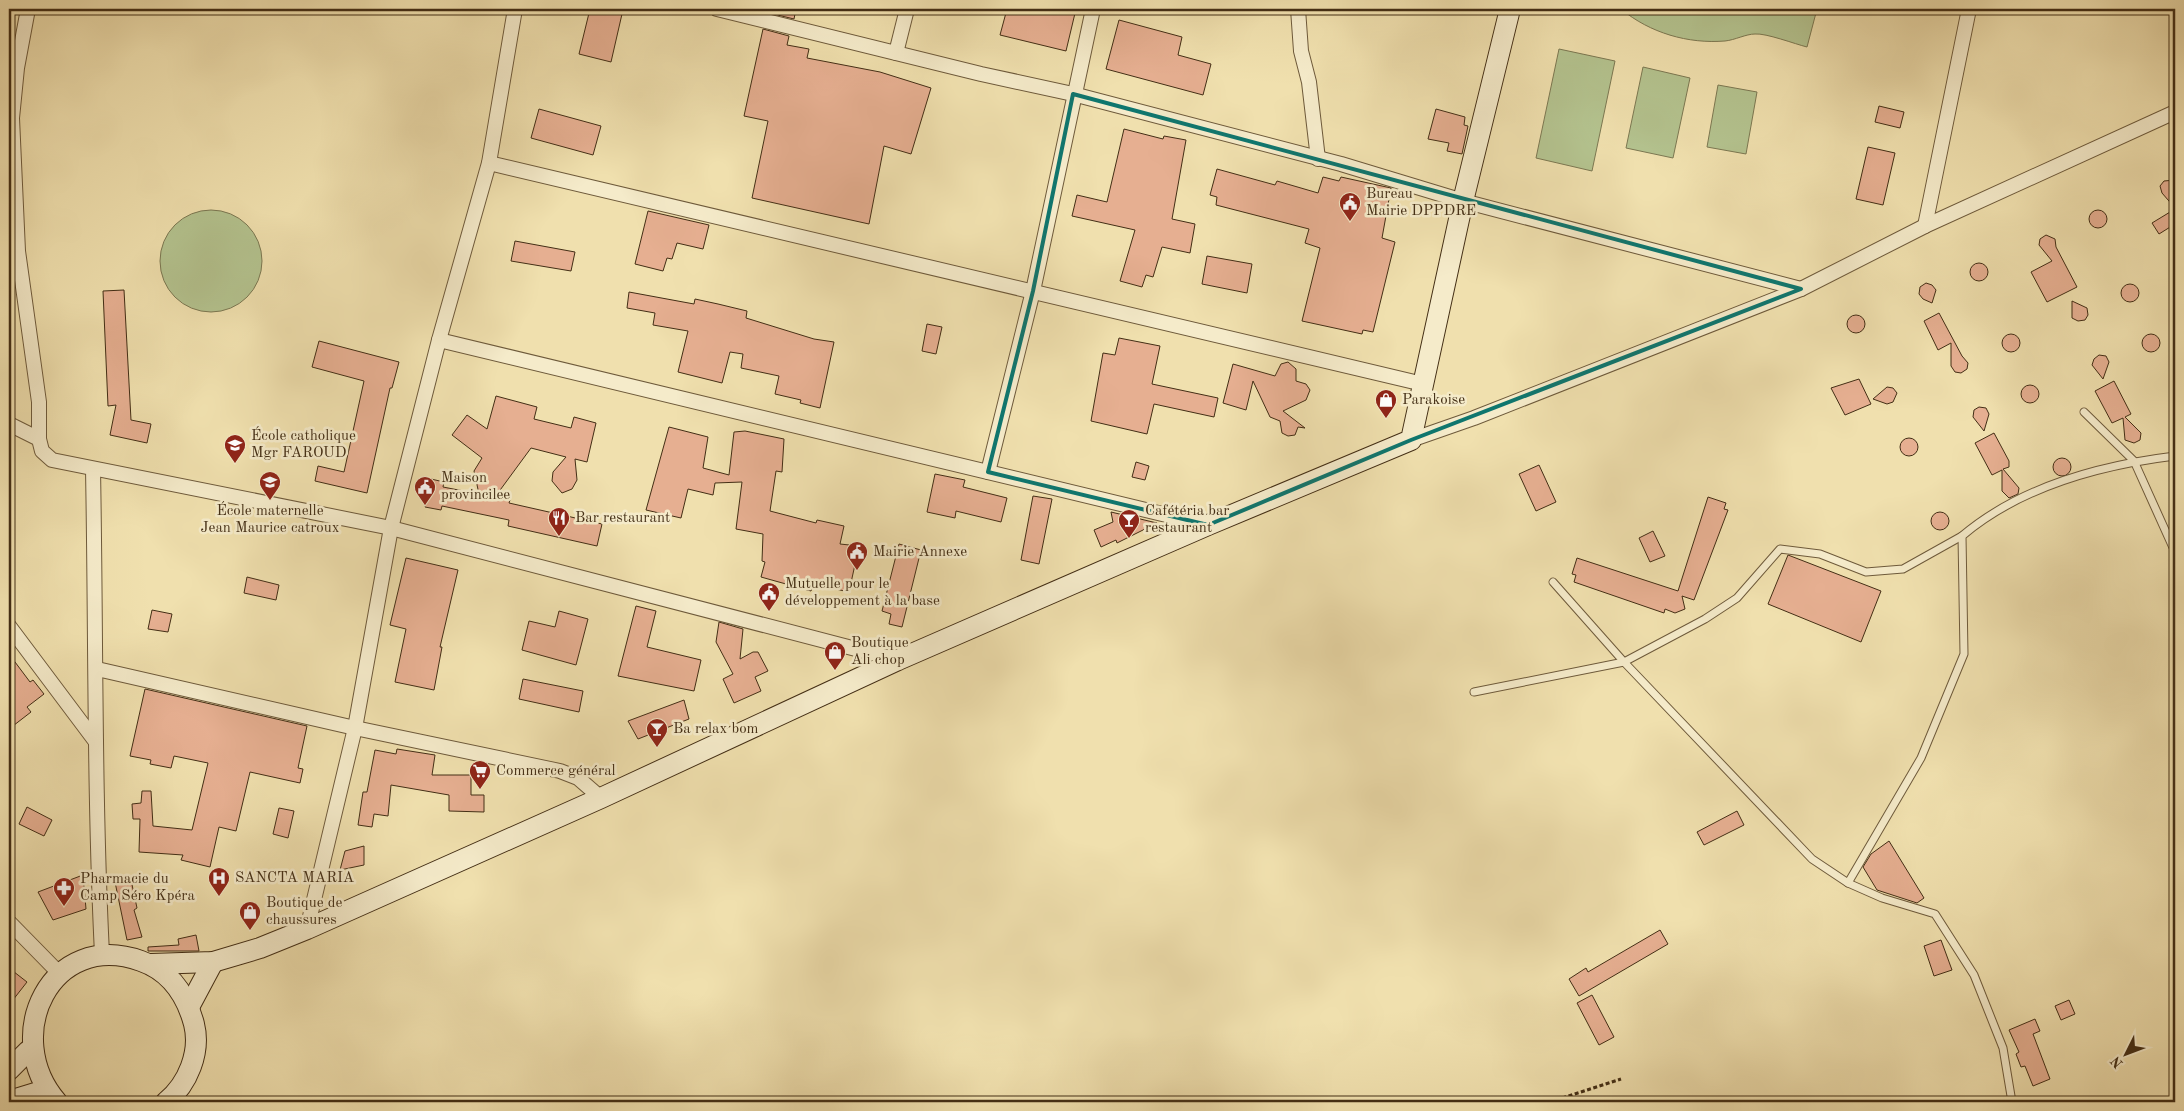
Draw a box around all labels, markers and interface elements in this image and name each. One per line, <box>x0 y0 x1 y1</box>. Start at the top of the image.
place label: Bureau Mairie DPPDRE <box>1366 187 1476 219</box>
public building icon: Bureau Mairie DPPDRE <box>1338 191 1362 222</box>
shop icon: Parakoise <box>1374 388 1398 419</box>
place label: Parakoise <box>1402 393 1465 408</box>
place label: École catholique Mgr FAROUD <box>251 426 356 461</box>
school or university icon: École catholique Mgr FAROUD <box>223 433 247 464</box>
school or university icon: École maternelle Jean Maurice catroux <box>258 470 282 501</box>
place label: Maison provincilee <box>441 471 510 503</box>
public building icon: Maison provincilee <box>413 475 437 506</box>
place label: École maternelle Jean Maurice catroux <box>200 501 340 536</box>
place label: Cafétéria bar restaurant <box>1145 504 1230 536</box>
restaurant icon: Bar restaurant <box>547 506 571 537</box>
bar icon: Cafétéria bar restaurant <box>1117 508 1141 539</box>
place label: Bar restaurant <box>575 511 670 526</box>
public building icon: Mairie Annexe <box>845 540 869 571</box>
place label: Mairie Annexe <box>873 545 967 560</box>
place label: Mutuelle pour le développement à la base <box>785 577 940 609</box>
public building icon: Mutuelle pour le développement à la base <box>757 581 781 612</box>
place label: Boutique Ali chop <box>851 636 909 668</box>
shop icon: Boutique Ali chop <box>823 640 847 671</box>
bar icon: Ba relax bom <box>645 717 669 748</box>
place label: Ba relax bom <box>673 722 759 737</box>
supermarket icon: Commerce général <box>468 759 492 790</box>
place label: Commerce général <box>496 764 616 779</box>
hospital icon: SANCTA MARIA <box>207 866 231 897</box>
place label: SANCTA MARIA <box>235 871 355 886</box>
place label: Pharmacie du Camp Séro Kpéra <box>80 872 195 904</box>
pharmacy icon: Pharmacie du Camp Séro Kpéra <box>52 876 76 907</box>
place label: Boutique de chaussures <box>266 896 343 928</box>
shop icon: Boutique de chaussures <box>238 900 262 931</box>
north arrow <box>2102 1028 2152 1078</box>
text: N <box>2108 1053 2126 1071</box>

